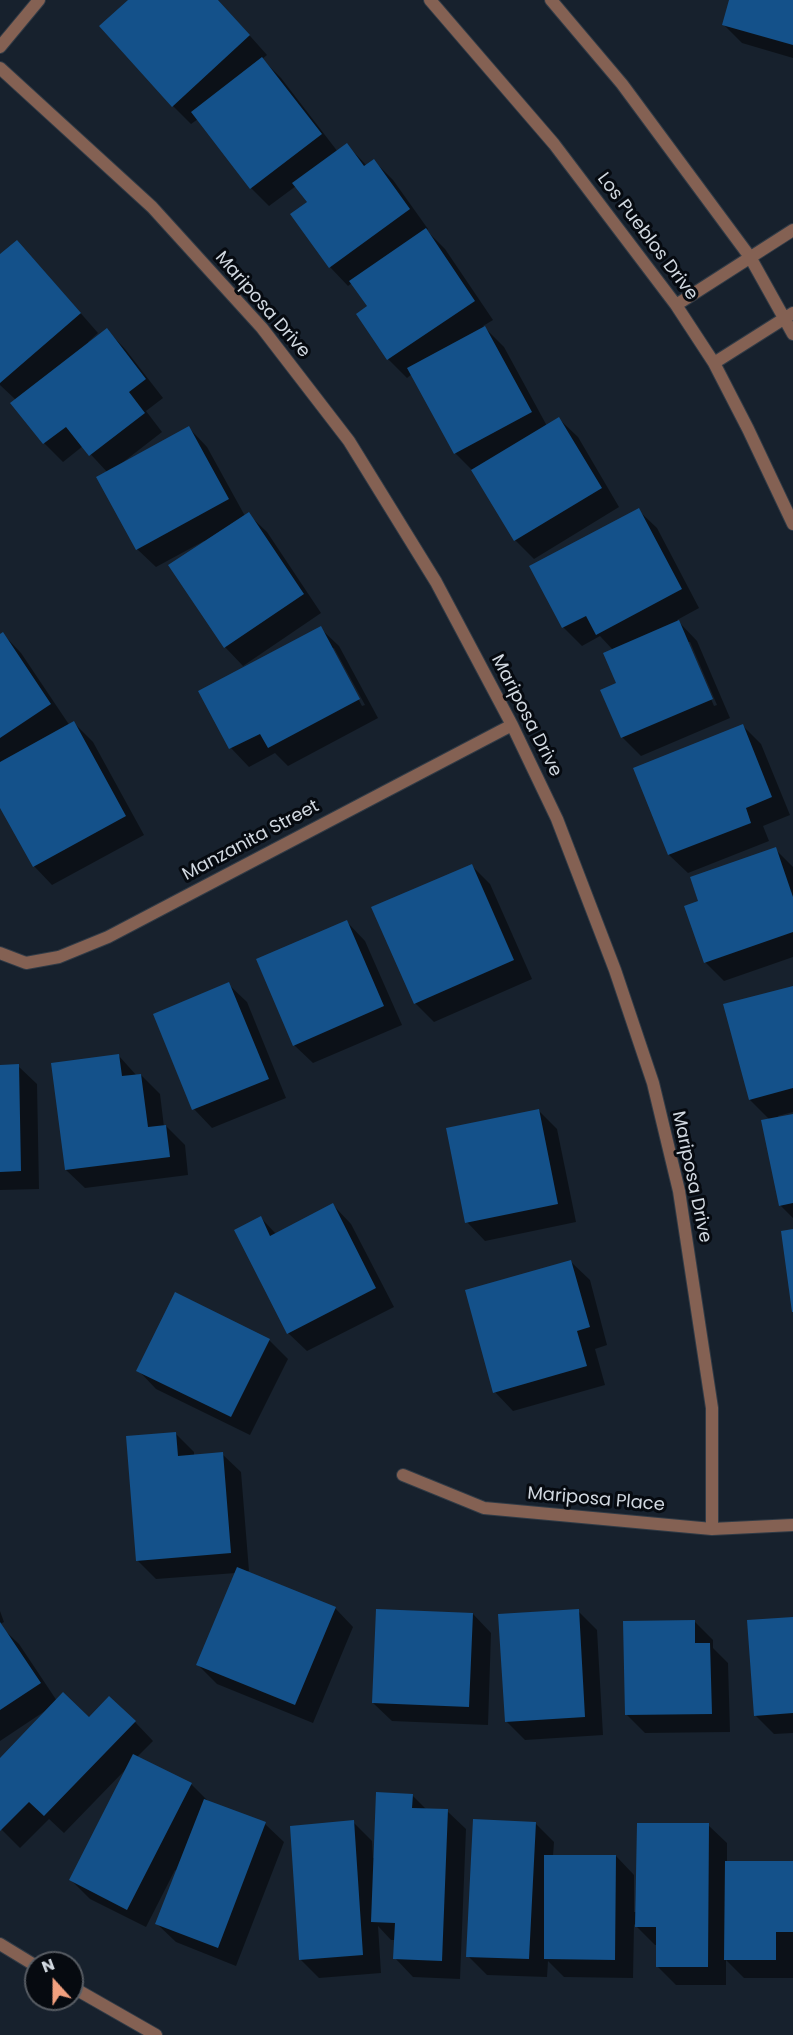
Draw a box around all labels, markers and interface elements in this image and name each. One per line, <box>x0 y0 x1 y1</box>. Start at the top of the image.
street label: Los Pueblos Drive <box>592 169 702 305</box>
street label: Mariposa Drive <box>210 247 314 363</box>
street label: Mariposa Drive <box>486 651 566 781</box>
street label: Manzanita Street <box>179 796 323 886</box>
street label: Mariposa Drive <box>667 1109 715 1245</box>
street label: Mariposa Place <box>526 1483 666 1517</box>
north arrow <box>24 1951 84 2011</box>
text: N <box>38 1953 58 1978</box>

